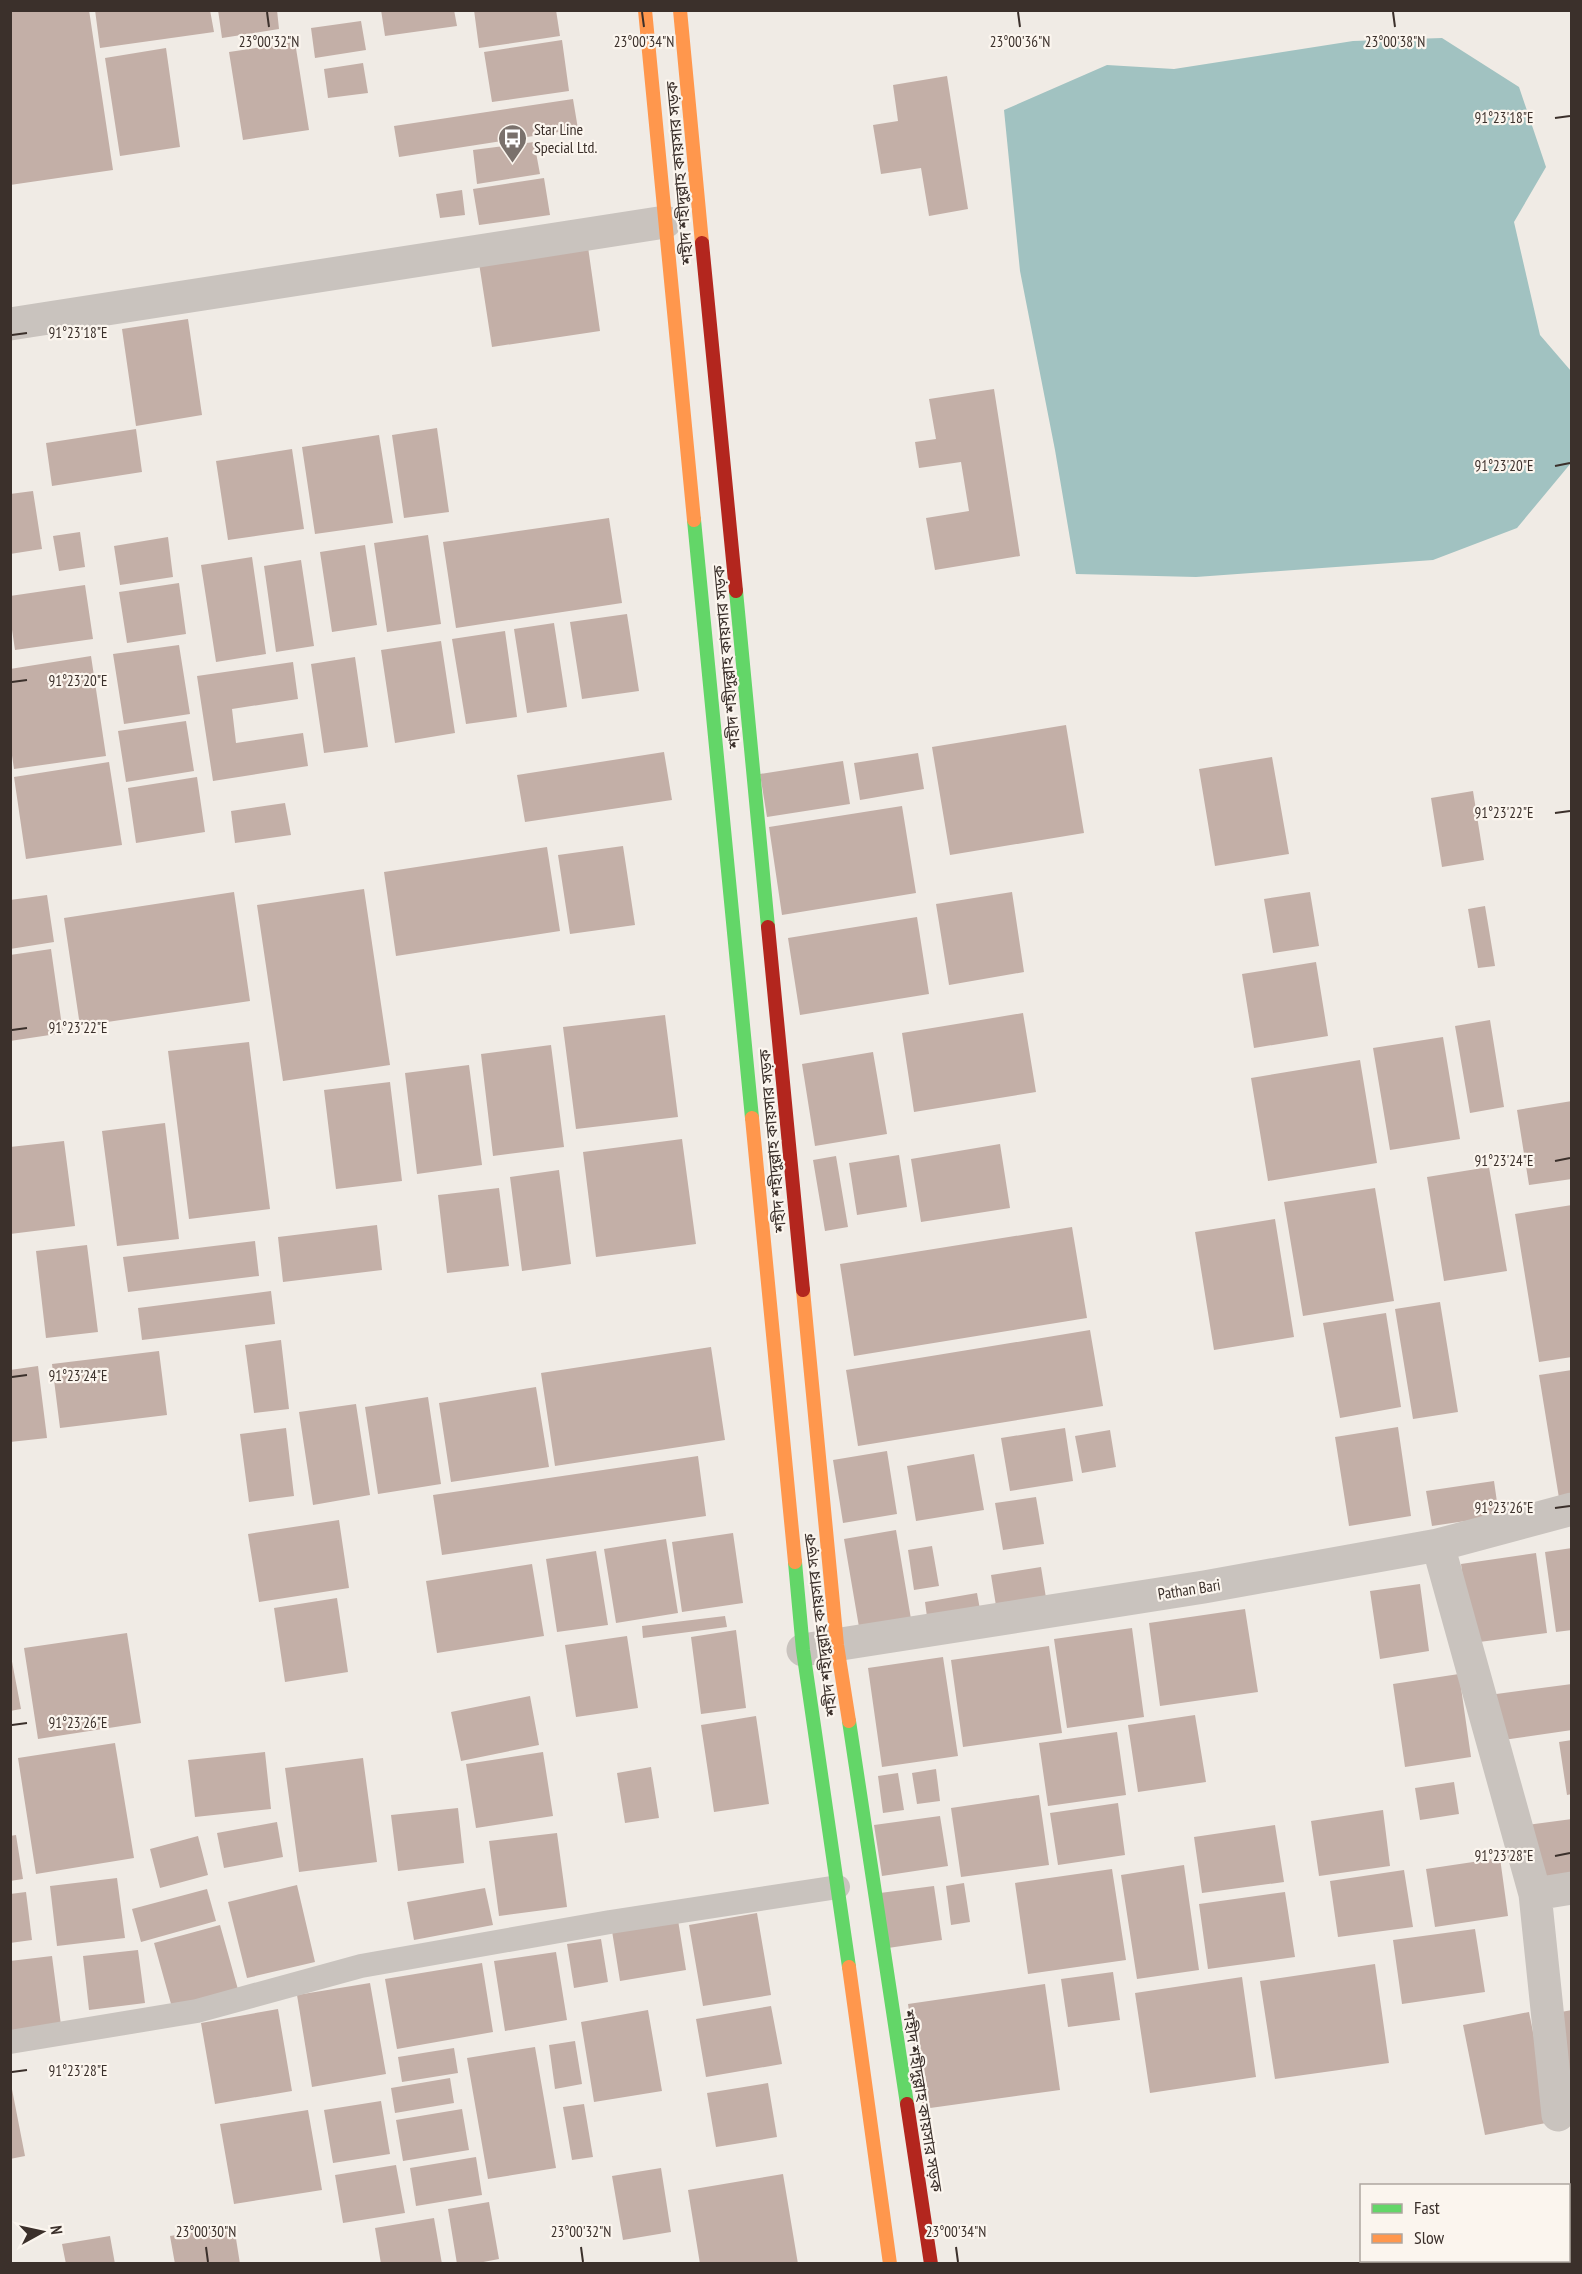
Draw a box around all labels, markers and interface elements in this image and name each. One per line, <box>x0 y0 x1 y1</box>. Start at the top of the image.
text: 23°00'32"N <box>239 32 299 51</box>
text: 23°00'34"N <box>614 32 674 51</box>
text: 23°00'36"N <box>990 32 1050 51</box>
text: 23°00'38"N <box>1365 32 1425 51</box>
street label: শহীদ শহীদুল্লাহ কায়সার সড়ক <box>661 79 697 266</box>
text: 91°23'18"E <box>1474 108 1534 127</box>
place label: Star Line Special Ltd. <box>534 119 597 157</box>
bus stop icon: Star Line Special Ltd. <box>497 122 529 164</box>
text: 91°23'18"E <box>48 323 108 342</box>
text: 91°23'20"E <box>1474 456 1534 475</box>
street label: শহীদ শহীদুল্লাহ কায়সার সড়ক <box>708 563 744 750</box>
text: 91°23'20"E <box>48 671 108 690</box>
text: 91°23'22"E <box>1474 803 1534 822</box>
text: 91°23'22"E <box>48 1018 108 1037</box>
street label: শহীদ শহীদুল্লাহ কায়সার সড়ক <box>754 1047 790 1234</box>
text: 91°23'24"E <box>1474 1151 1534 1170</box>
text: 91°23'24"E <box>48 1366 108 1385</box>
text: 91°23'26"E <box>1474 1498 1534 1517</box>
street label: শহীদ শহীদুল্লাহ কায়সার সড়ক <box>799 1531 841 1718</box>
street label: Pathan Bari <box>1156 1574 1222 1604</box>
text: 91°23'26"E <box>48 1713 108 1732</box>
text: 91°23'28"E <box>1474 1846 1534 1865</box>
street label: শহীদ শহীদুল্লাহ কায়সার সড়ক <box>899 2008 947 2194</box>
text: 91°23'28"E <box>48 2061 108 2080</box>
legend <box>1360 2184 1570 2262</box>
text: Fast <box>1414 2196 1440 2219</box>
north arrow <box>12 2202 72 2262</box>
text: 23°00'30"N <box>176 2222 236 2241</box>
text: 23°00'32"N <box>551 2222 611 2241</box>
text: 23°00'34"N <box>926 2222 986 2241</box>
text: N <box>46 2224 67 2236</box>
text: Slow <box>1414 2226 1445 2249</box>

